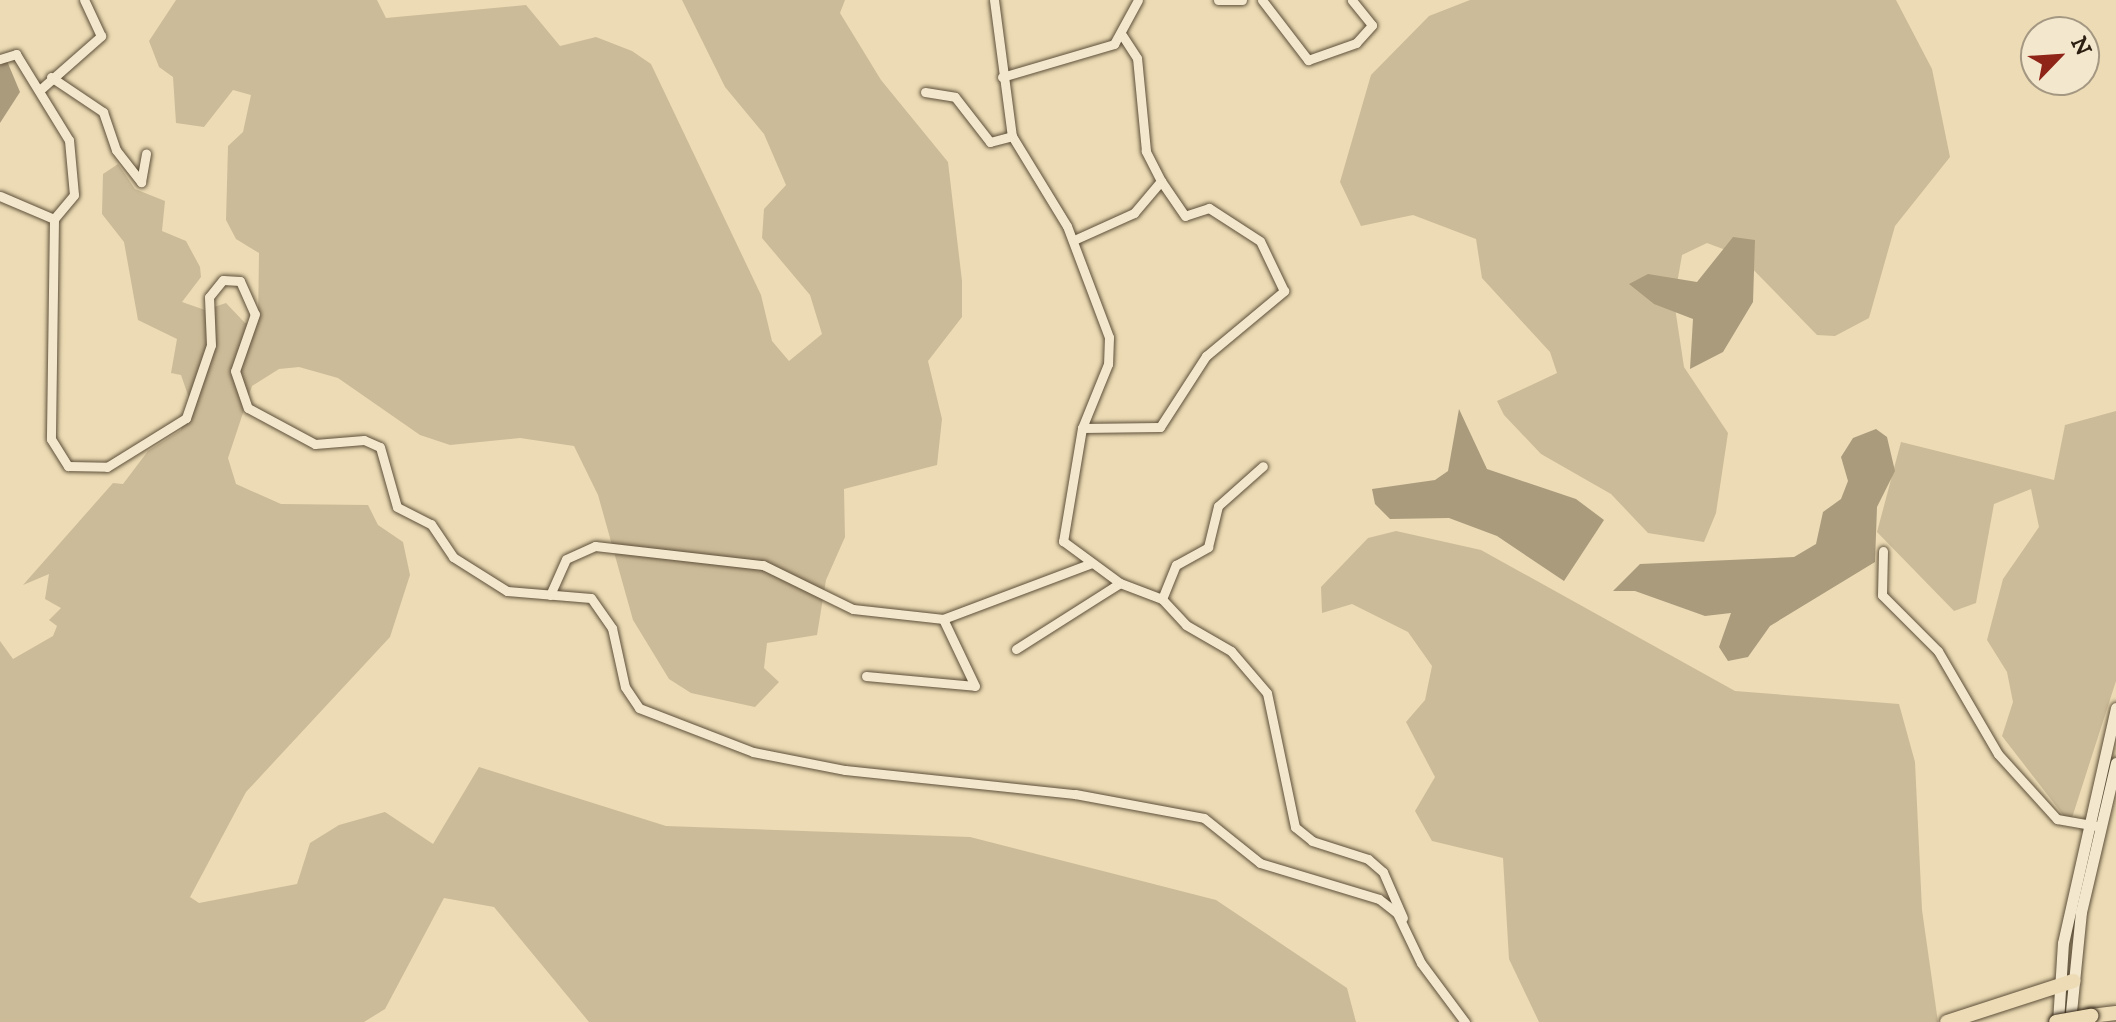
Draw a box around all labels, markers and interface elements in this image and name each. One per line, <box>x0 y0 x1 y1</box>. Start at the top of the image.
north arrow <box>2020 16 2100 96</box>
text: N <box>2064 33 2096 60</box>

